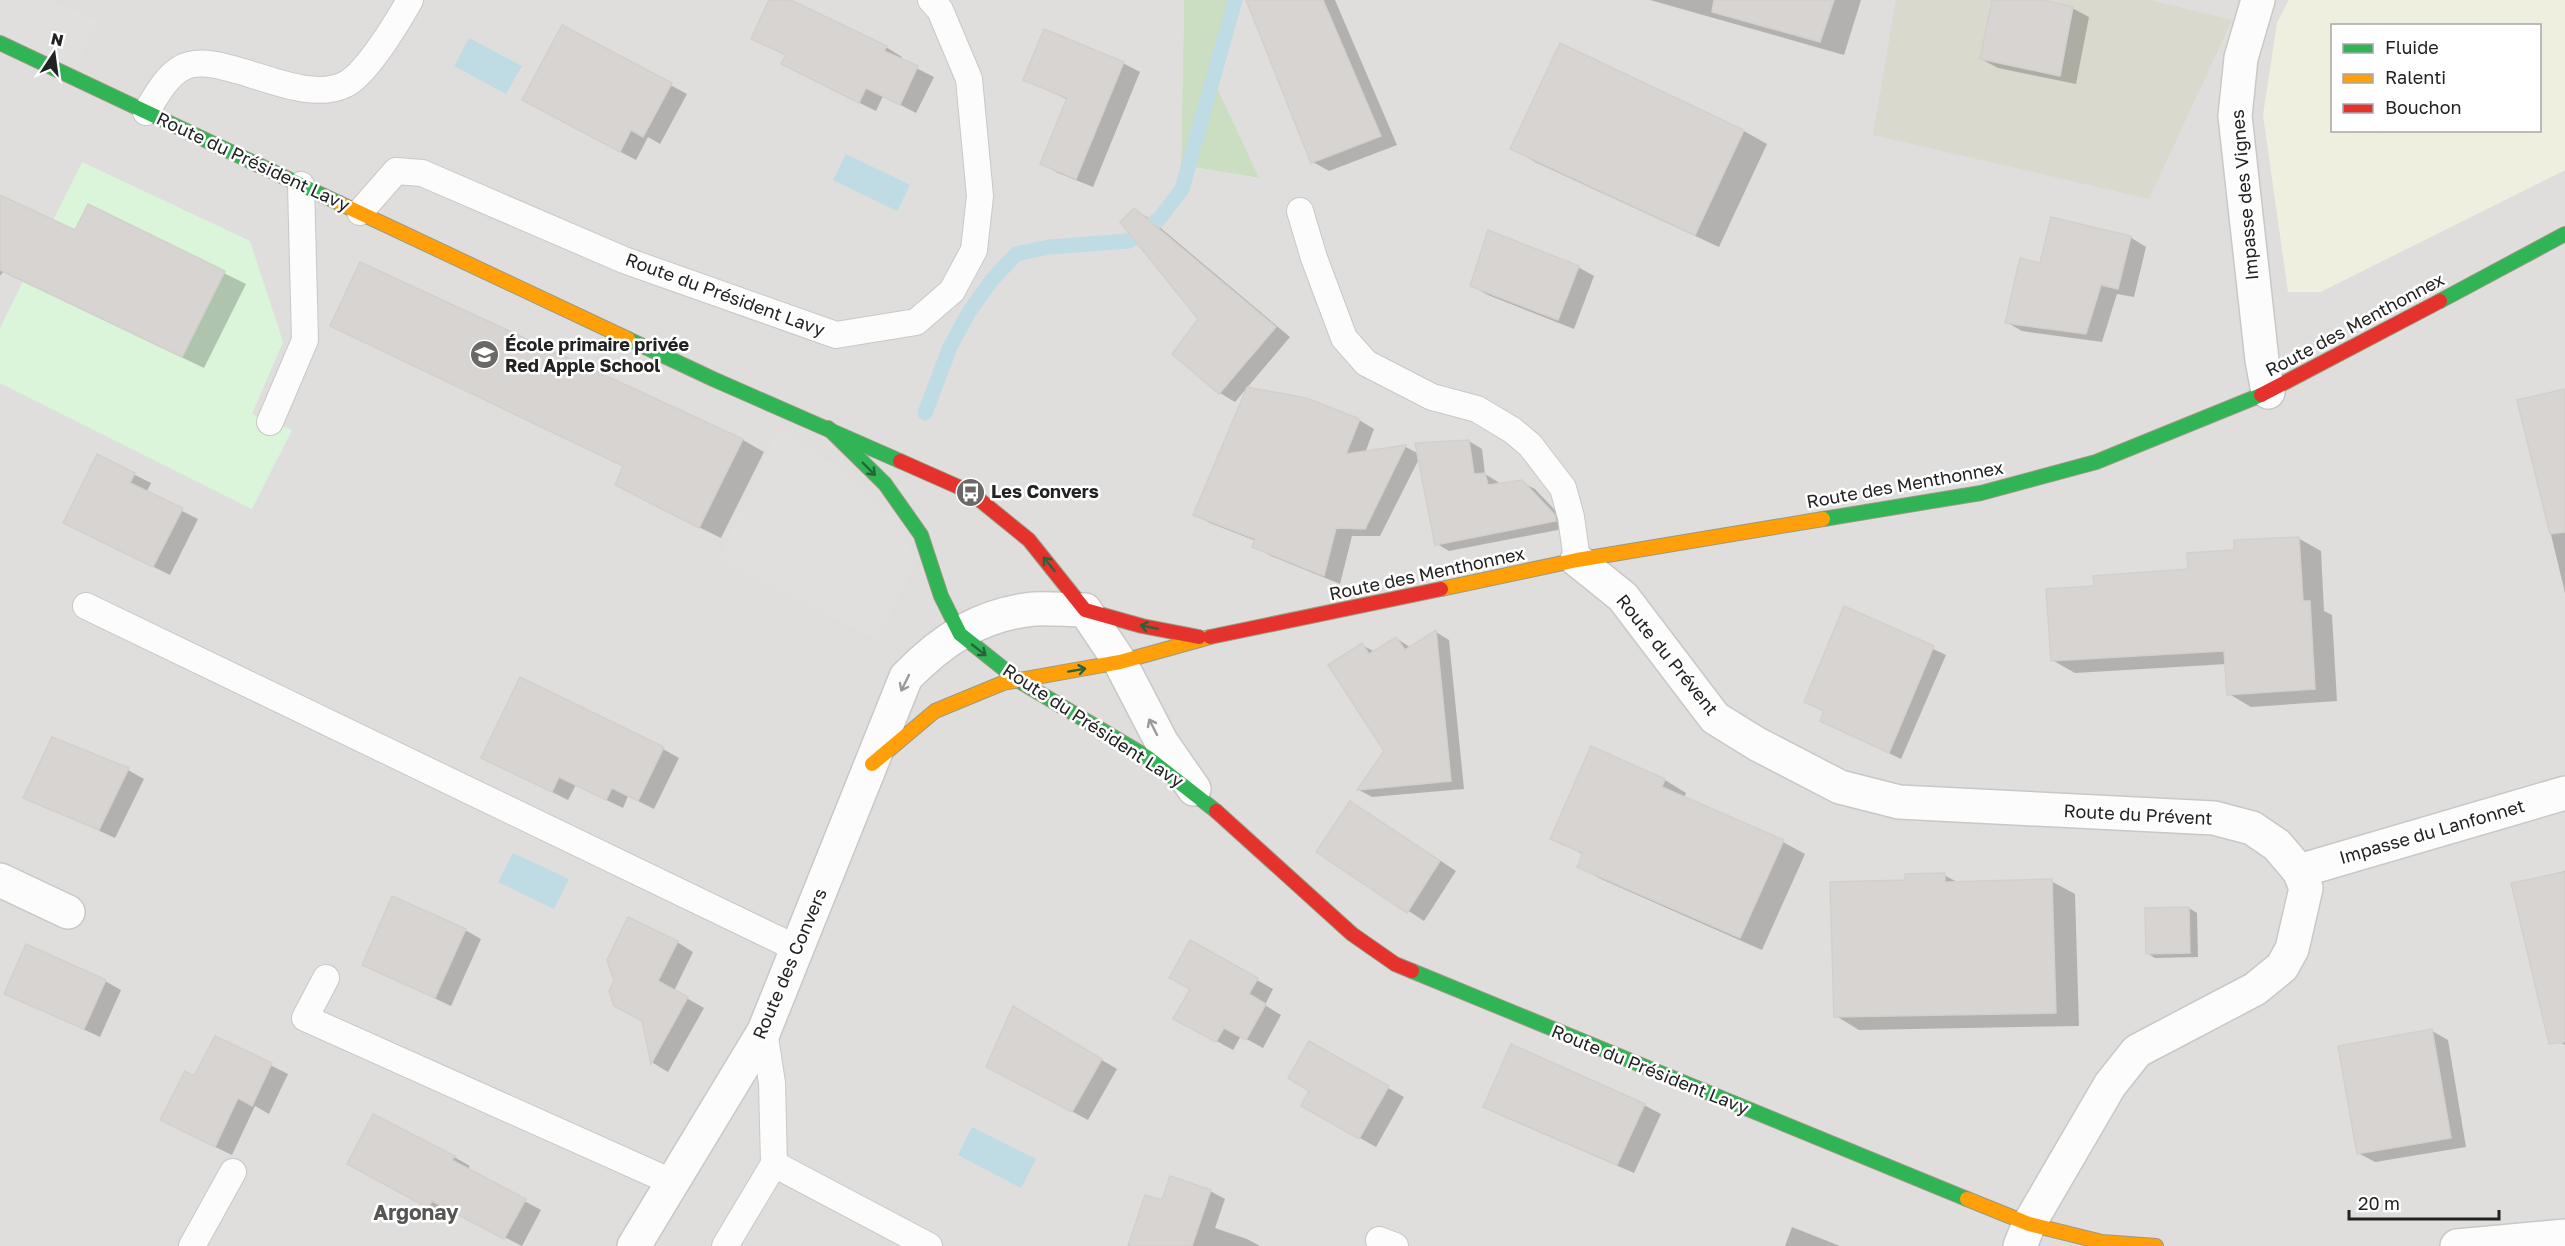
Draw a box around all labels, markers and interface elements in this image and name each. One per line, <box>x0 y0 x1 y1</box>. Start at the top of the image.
north arrow <box>24 24 84 84</box>
legend <box>2331 24 2541 132</box>
text: N <box>49 28 66 50</box>
text: Fluide <box>2385 36 2439 58</box>
text: Ralenti <box>2385 66 2446 88</box>
text: Bouchon <box>2385 96 2462 118</box>
street label: Route du Président Lavy <box>153 107 354 216</box>
street label: Impasse des Vignes <box>2226 109 2262 281</box>
street label: Route du Président Lavy <box>623 248 828 340</box>
street label: Route des Menthonnex <box>2261 268 2448 381</box>
place label: École primaire privée Red Apple School <box>505 333 689 376</box>
school or university icon: École primaire privée Red Apple School <box>468 339 500 371</box>
street label: Route des Menthonnex <box>1805 456 2005 512</box>
one-way arrow <box>862 461 877 476</box>
bus stop icon: Les Convers <box>954 476 986 508</box>
place label: Les Convers <box>991 480 1099 502</box>
street label: Route des Menthonnex <box>1327 542 1527 605</box>
one-way arrow <box>1042 556 1055 572</box>
street label: Route du Prévent <box>1612 589 1723 719</box>
one-way arrow <box>1140 621 1159 632</box>
one-way arrow <box>971 643 987 656</box>
street label: Route du Président Lavy <box>999 659 1188 792</box>
one-way arrow <box>1066 664 1086 675</box>
one-way arrow <box>899 674 911 691</box>
one-way arrow <box>1147 719 1159 737</box>
street label: Impasse du Lanfonnet <box>2336 794 2527 868</box>
street label: Route du Prévent <box>2063 799 2213 829</box>
street label: Route des Convers <box>747 885 831 1042</box>
street label: Route du Président Lavy <box>1549 1019 1752 1119</box>
scale bar <box>2349 1183 2499 1221</box>
text: 20 m <box>2358 1192 2400 1214</box>
district label: Argonay <box>373 1199 459 1225</box>

